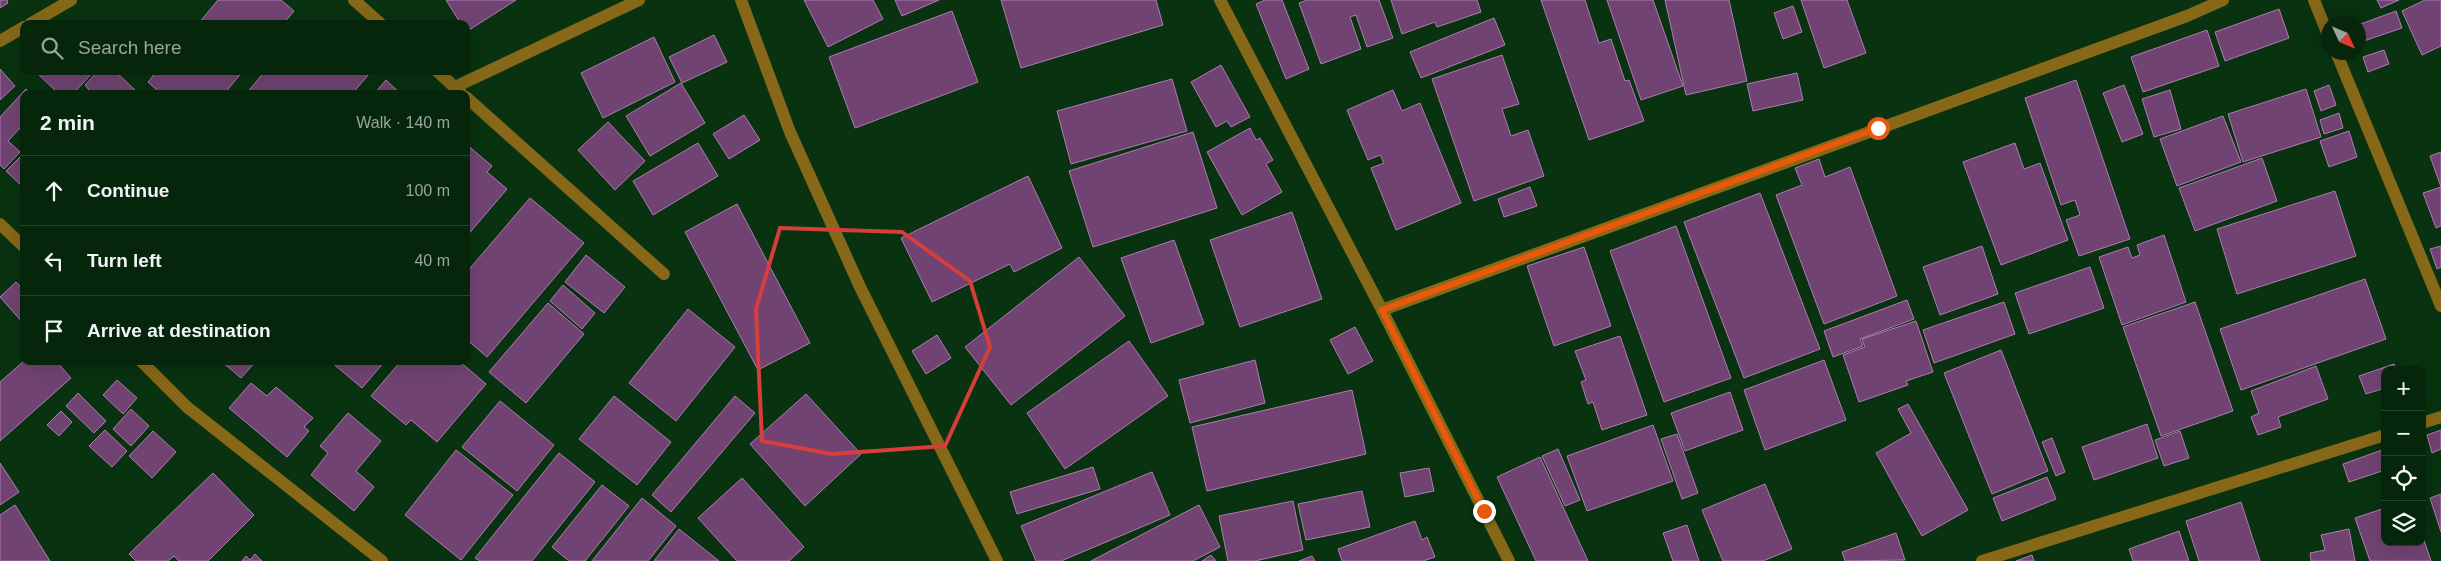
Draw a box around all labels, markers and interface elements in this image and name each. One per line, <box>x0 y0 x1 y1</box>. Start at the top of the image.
north arrow <box>2321 15 2366 60</box>
search box <box>20 20 470 75</box>
icon: search <box>38 34 66 62</box>
text: Search here <box>78 37 182 58</box>
text: 2 min <box>40 111 95 134</box>
text: Walk · 140 m <box>356 114 450 131</box>
route start <box>1867 117 1890 140</box>
icon: ahead <box>40 177 68 205</box>
text: Continue <box>87 180 169 201</box>
text: 100 m <box>406 182 450 199</box>
icon: left <box>40 247 68 275</box>
text: Turn left <box>87 250 162 271</box>
text: 40 m <box>414 252 450 269</box>
icon: arrive <box>40 317 68 345</box>
text: Arrive at destination <box>87 320 271 341</box>
map controls <box>2381 366 2426 546</box>
button: + <box>2381 366 2426 411</box>
button: − <box>2381 411 2426 456</box>
button: locate <box>2381 456 2426 501</box>
route end <box>1473 500 1496 523</box>
button: layers <box>2381 501 2426 546</box>

